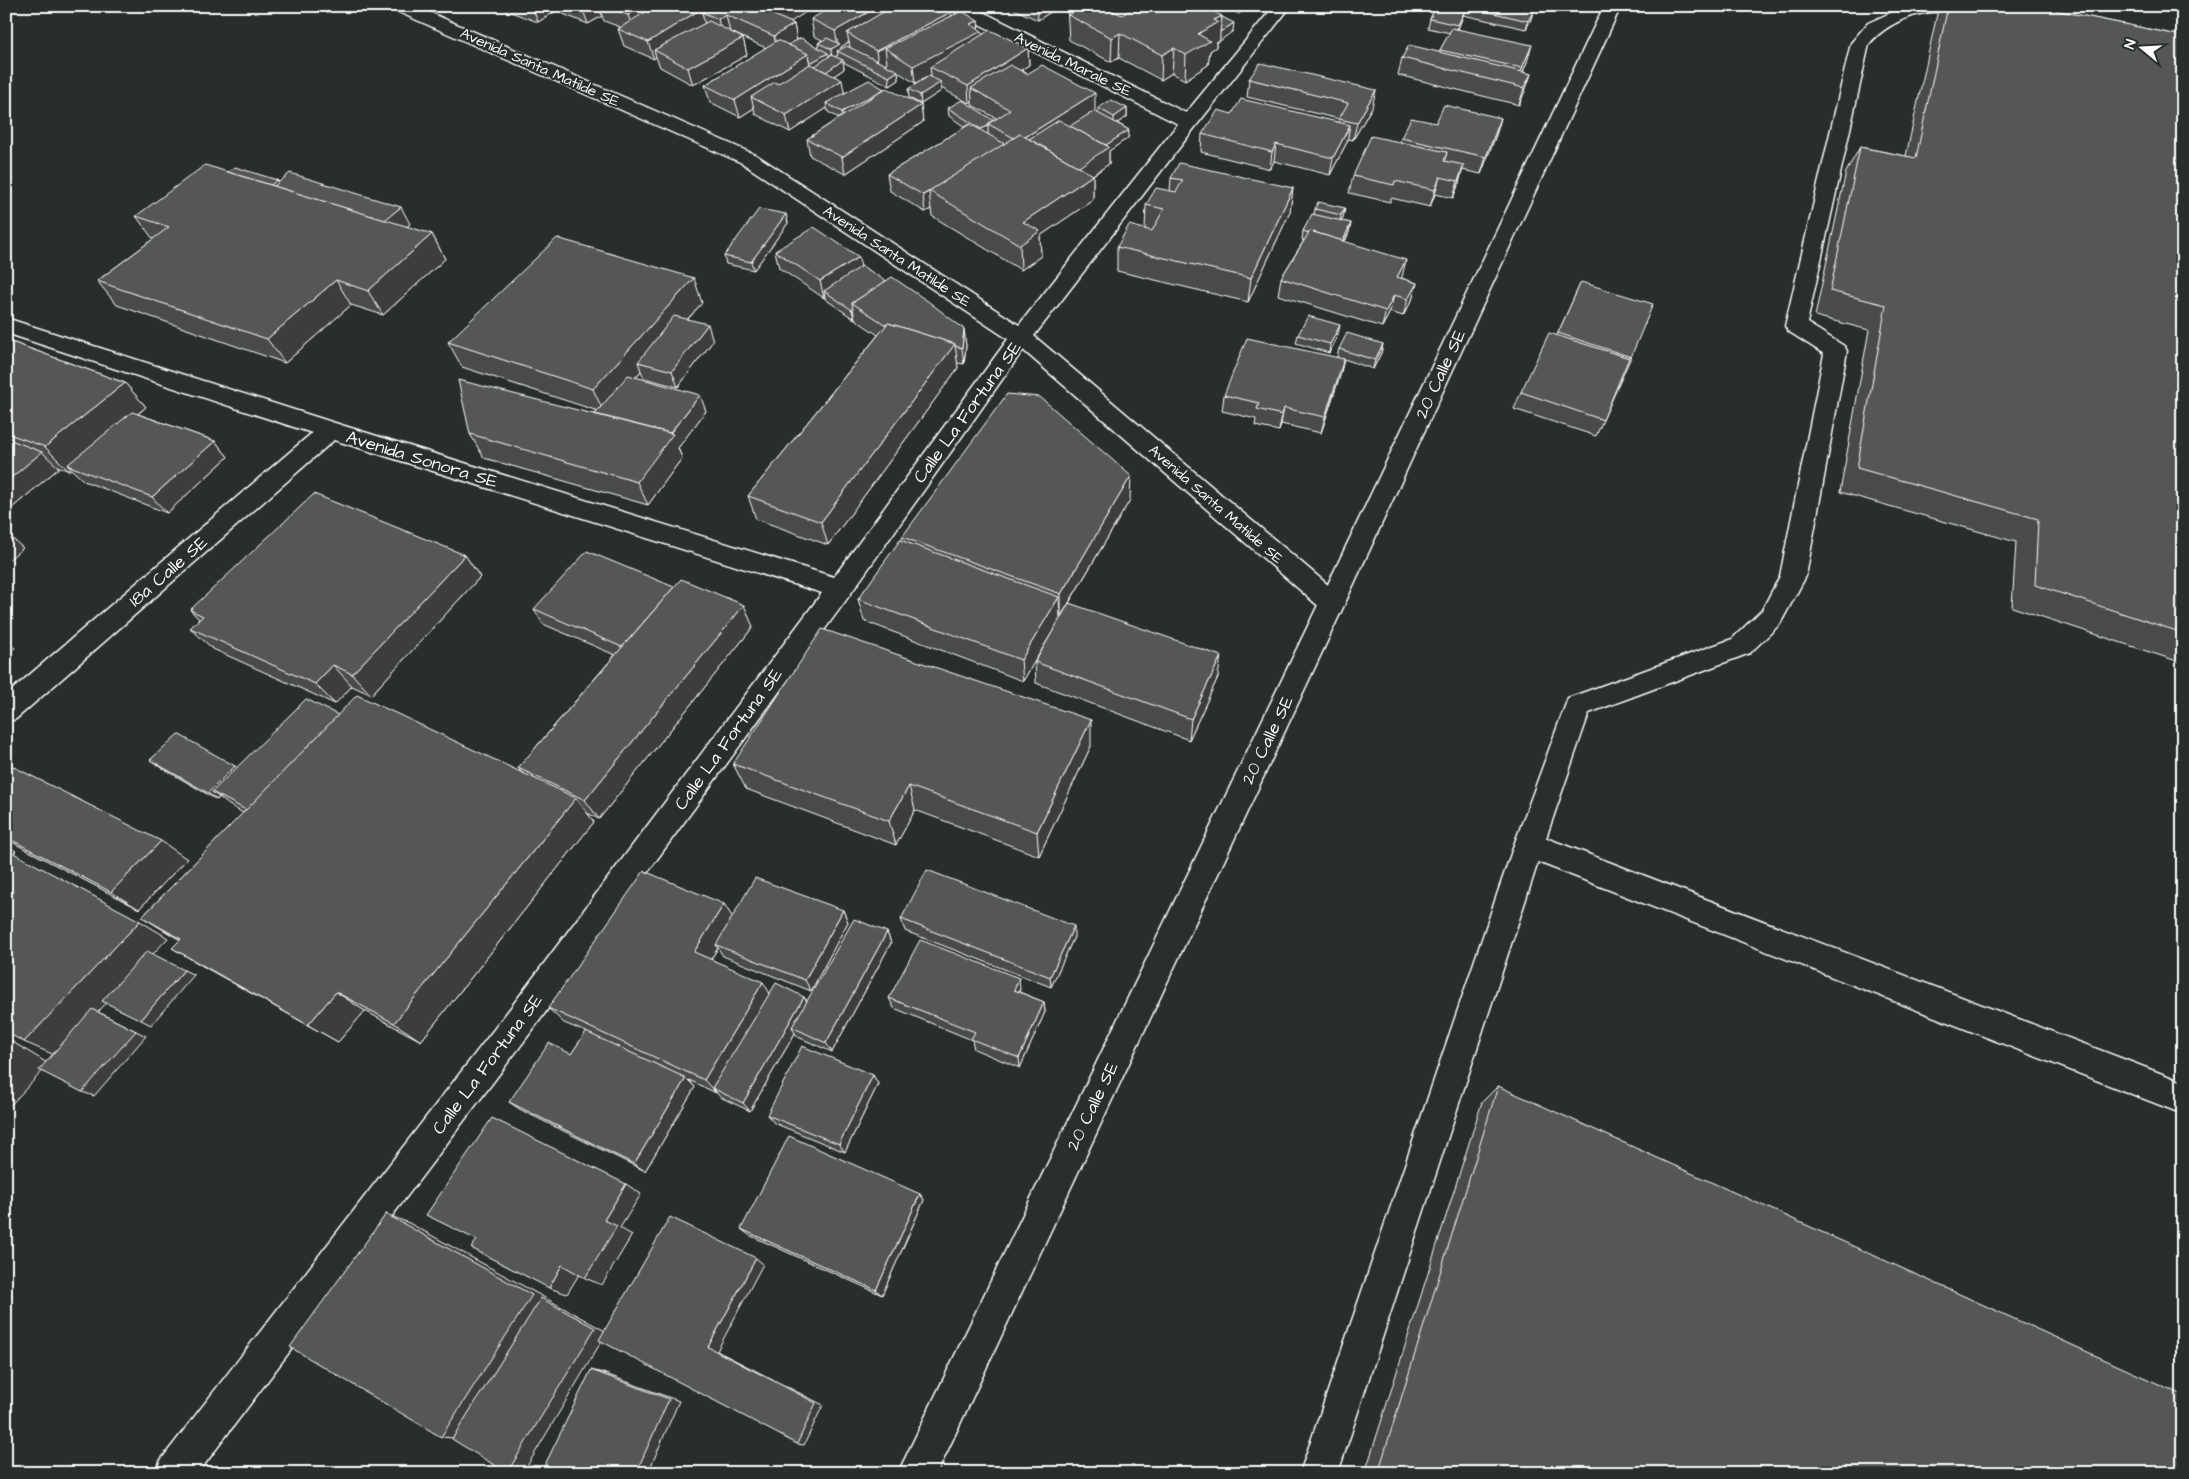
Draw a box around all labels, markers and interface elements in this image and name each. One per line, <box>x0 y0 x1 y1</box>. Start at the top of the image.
north arrow <box>2116 22 2166 72</box>
street label: Avenida Santa Matilde SE <box>457 23 623 112</box>
street label: Avenida Marale SE <box>1011 27 1135 102</box>
text: N <box>2120 37 2142 52</box>
street label: Avenida Santa Matilde SE <box>819 201 975 312</box>
street label: 20 Calle SE <box>1409 325 1472 423</box>
street label: Calle La Fortuna SE <box>907 336 1028 488</box>
street label: Avenida Sonora SE <box>343 425 501 495</box>
street label: Avenida Santa Matilde SE <box>1144 440 1288 569</box>
street label: 18a Calle SE <box>123 530 213 613</box>
street label: Calle La Fortuna SE <box>668 663 789 815</box>
street label: 20 Calle SE <box>1235 691 1300 789</box>
street label: Calle La Fortuna SE <box>426 989 549 1140</box>
street label: 20 Calle SE <box>1060 1057 1125 1155</box>

